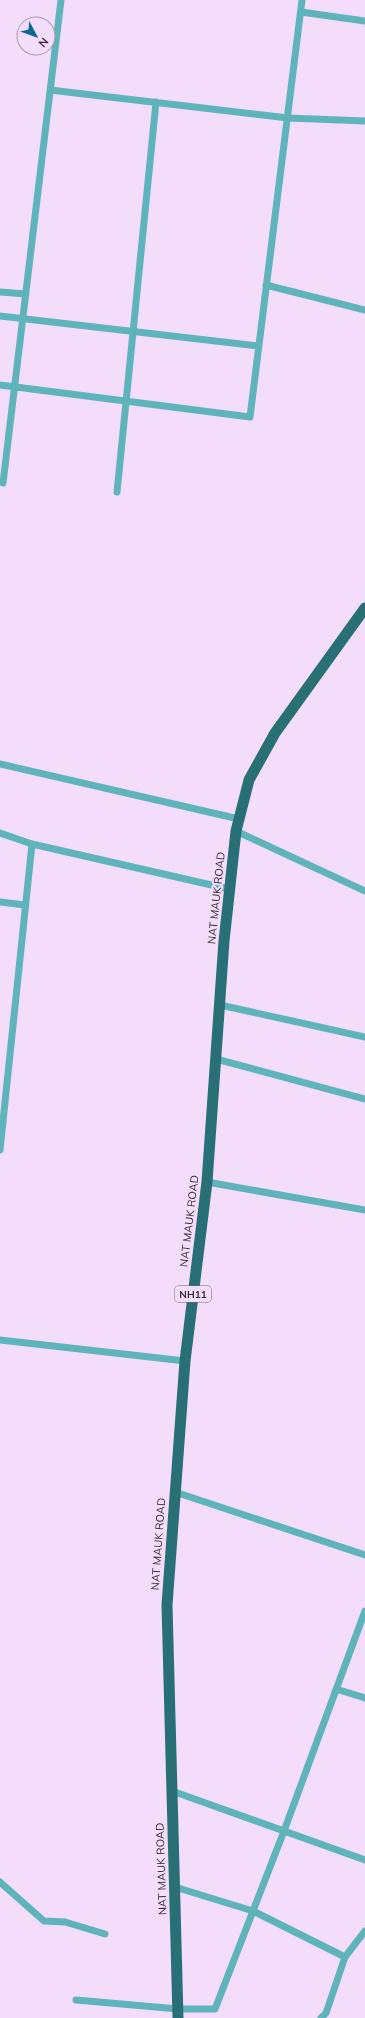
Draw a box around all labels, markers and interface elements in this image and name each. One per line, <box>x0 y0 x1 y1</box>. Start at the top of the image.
north arrow <box>16 16 56 56</box>
text: N <box>36 35 52 50</box>
street label: NAT MAUK ROAD <box>204 851 228 945</box>
street label: NAT MAUK ROAD <box>176 1174 202 1268</box>
road number: NH11 <box>175 1286 211 1302</box>
street label: NAT MAUK ROAD <box>148 1497 168 1591</box>
street label: NAT MAUK ROAD <box>152 1823 170 1915</box>

